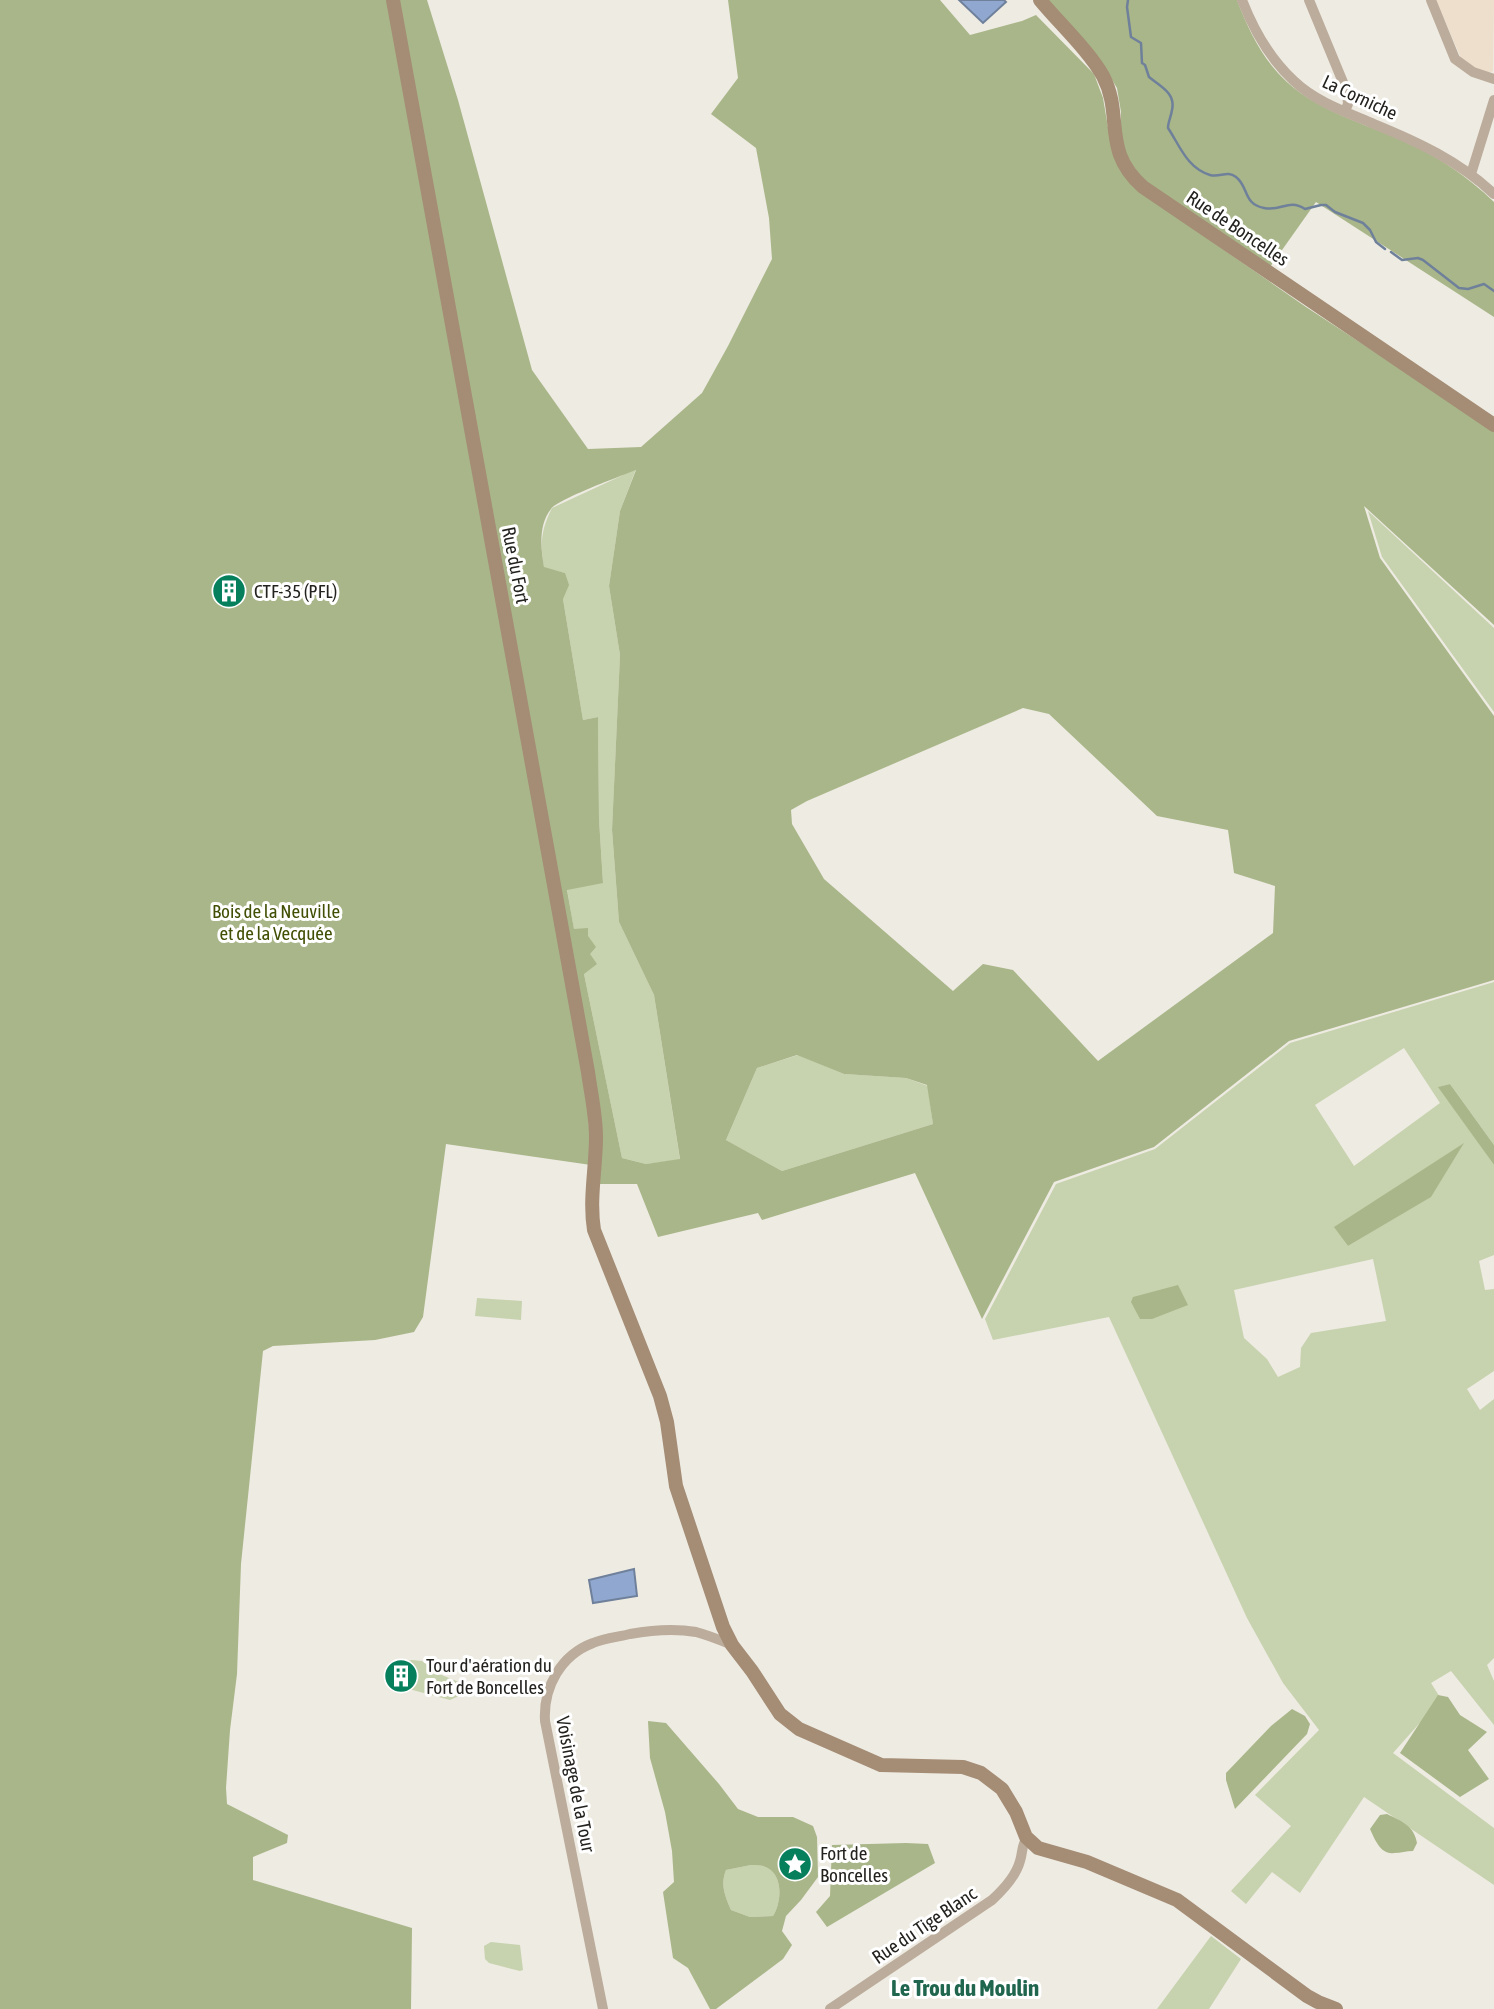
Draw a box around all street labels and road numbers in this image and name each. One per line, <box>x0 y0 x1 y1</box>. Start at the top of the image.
street label: La Corniche <box>1319 70 1401 124</box>
street label: Rue de Boncelles <box>1183 186 1293 270</box>
street label: Rue du Fort <box>498 525 534 605</box>
street label: Voisinage de la Tour <box>552 1714 600 1854</box>
street label: Rue du Tige Blanc <box>868 1881 981 1968</box>

